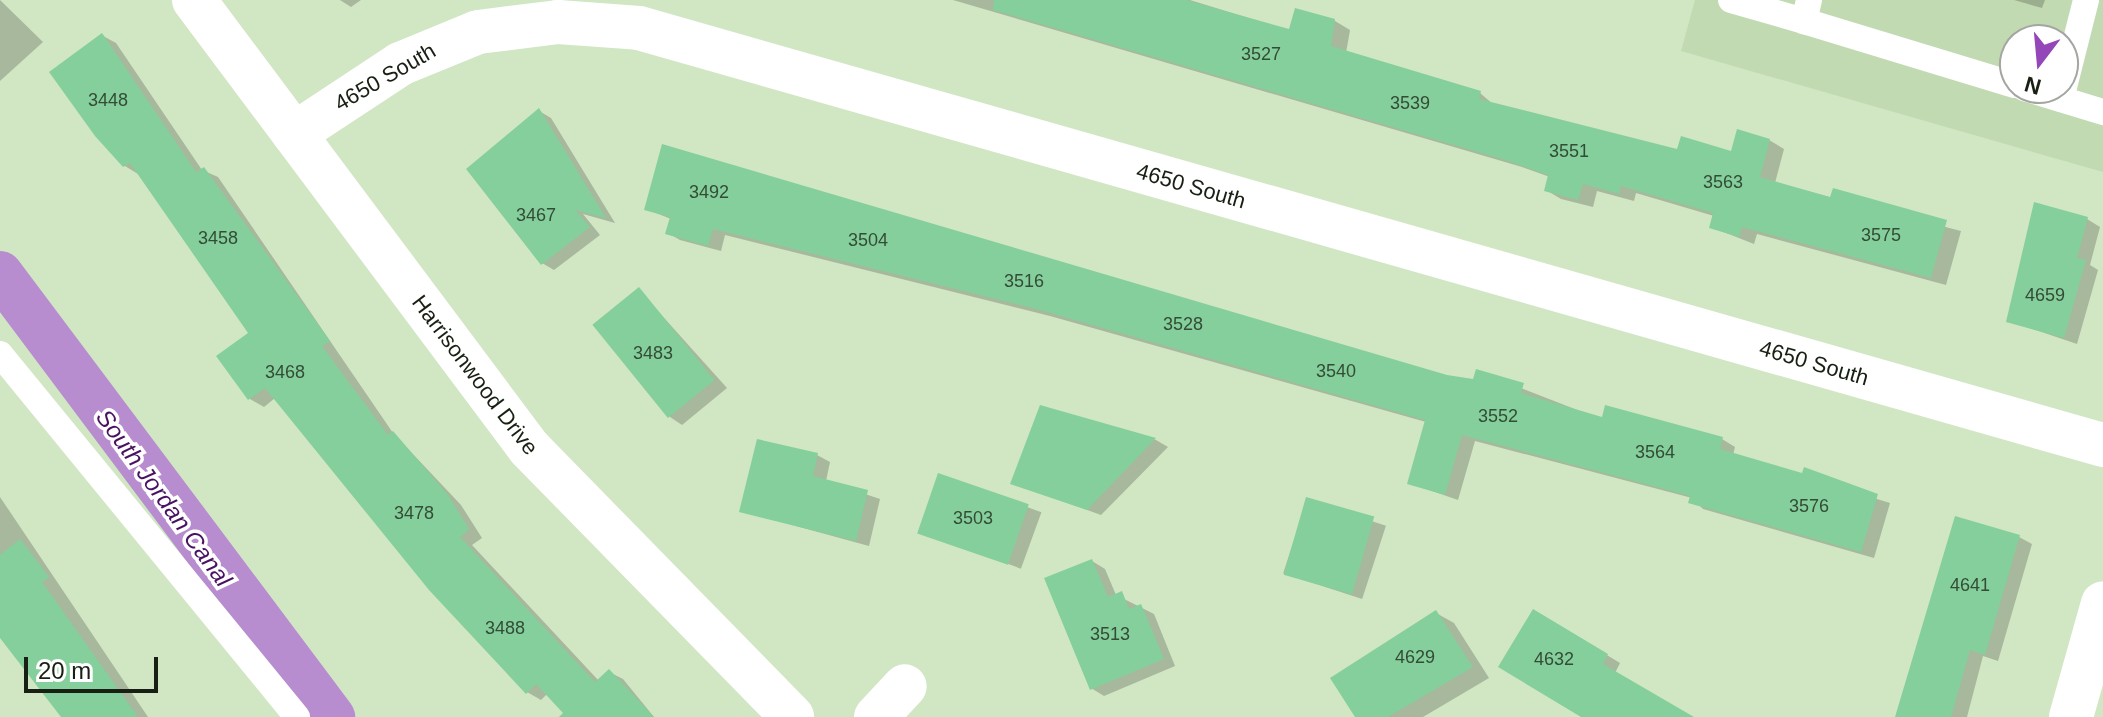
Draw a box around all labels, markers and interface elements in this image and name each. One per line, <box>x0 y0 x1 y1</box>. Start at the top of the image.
north arrow <box>1999 24 2079 104</box>
street label: 4650 South <box>330 37 440 117</box>
house number: 3527 <box>1241 43 1281 65</box>
text: N <box>2022 71 2044 100</box>
house number: 3448 <box>88 89 128 111</box>
house number: 3539 <box>1390 92 1430 114</box>
house number: 3551 <box>1549 140 1589 162</box>
street label: 4650 South <box>1133 158 1249 214</box>
house number: 3563 <box>1703 171 1743 193</box>
house number: 3492 <box>689 181 729 203</box>
house number: 3467 <box>516 204 556 226</box>
house number: 3575 <box>1861 224 1901 246</box>
house number: 3458 <box>198 227 238 249</box>
house number: 3504 <box>848 229 888 251</box>
house number: 3516 <box>1004 270 1044 292</box>
house number: 4659 <box>2025 284 2065 306</box>
street label: Harrisonwood Drive <box>406 290 544 460</box>
house number: 3528 <box>1163 313 1203 335</box>
street label: 4650 South <box>1756 335 1872 391</box>
house number: 3483 <box>633 342 673 364</box>
house number: 3540 <box>1316 360 1356 382</box>
house number: 3468 <box>265 361 305 383</box>
water label: South Jordan Canal <box>90 404 238 592</box>
house number: 3552 <box>1478 405 1518 427</box>
house number: 3564 <box>1635 441 1675 463</box>
house number: 3576 <box>1789 495 1829 517</box>
house number: 3478 <box>394 502 434 524</box>
house number: 3503 <box>953 507 993 529</box>
house number: 4641 <box>1950 574 1990 596</box>
house number: 3488 <box>485 617 525 639</box>
house number: 3513 <box>1090 623 1130 645</box>
scale bar <box>28 641 162 691</box>
house number: 4629 <box>1395 646 1435 668</box>
house number: 4632 <box>1534 648 1574 670</box>
text: 20 m <box>38 657 91 684</box>

